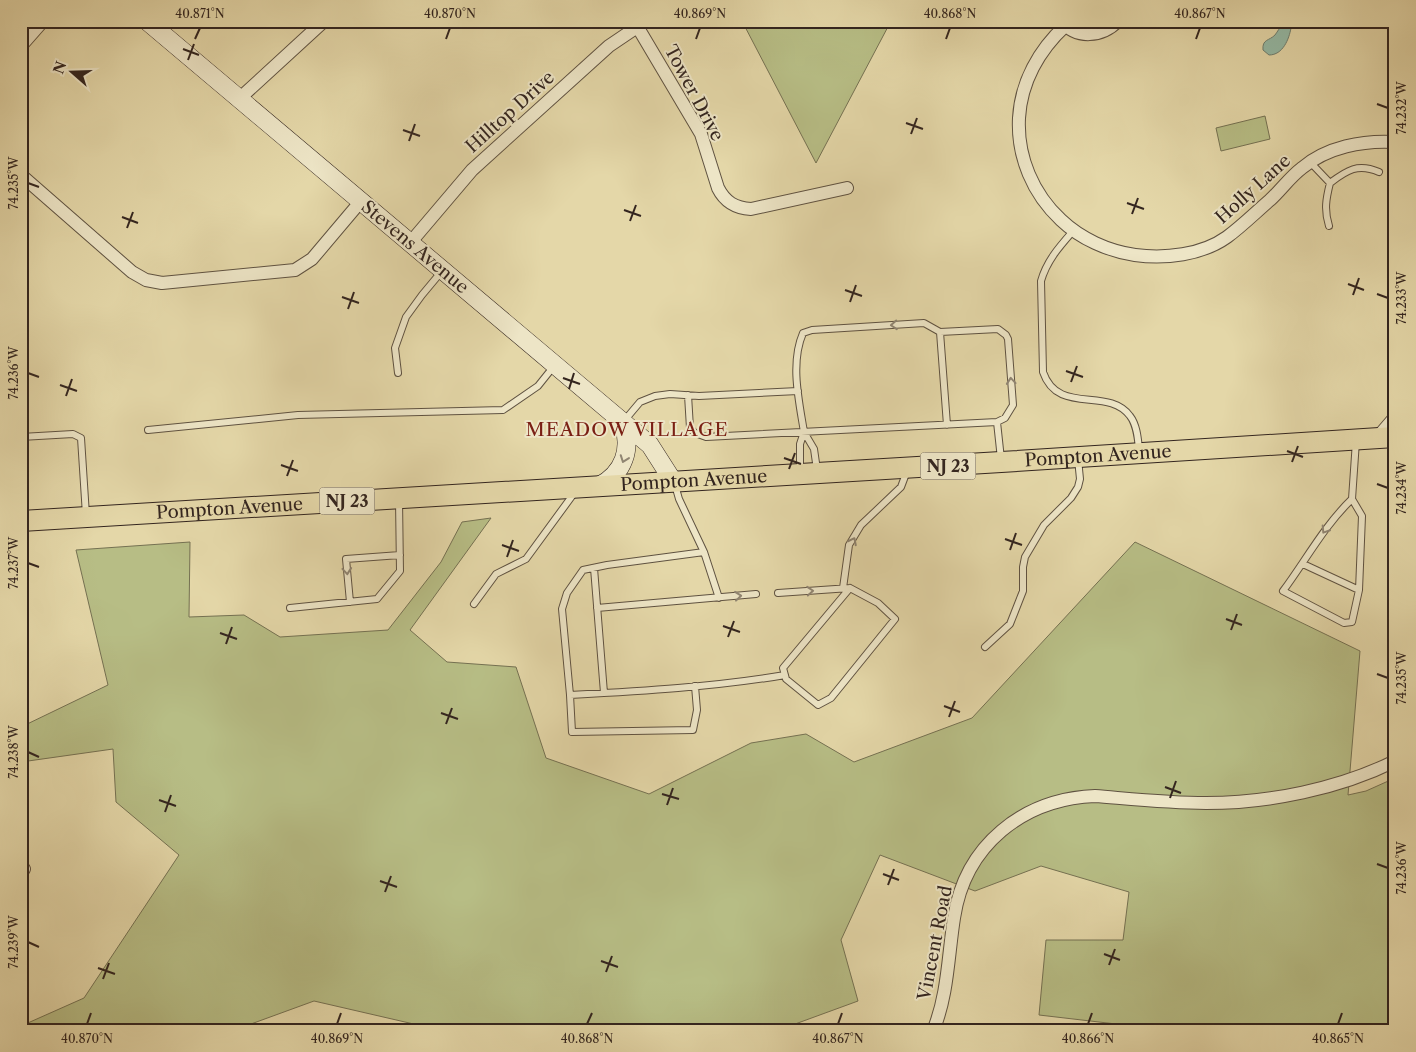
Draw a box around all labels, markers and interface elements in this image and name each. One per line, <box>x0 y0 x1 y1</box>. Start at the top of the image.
text: 40.871°N <box>175 6 225 21</box>
text: 40.870°N <box>424 6 476 21</box>
text: 40.869°N <box>674 6 726 21</box>
text: 40.868°N <box>924 6 976 21</box>
text: 40.867°N <box>1174 6 1226 21</box>
street label: Tower Drive <box>660 41 728 145</box>
north arrow <box>48 48 98 98</box>
text: N <box>49 59 70 76</box>
street label: Hilltop Drive <box>461 66 559 158</box>
text: 74.232°W <box>1394 81 1409 135</box>
street label: Holly Lane <box>1211 150 1295 228</box>
text: 74.235°W <box>6 156 21 209</box>
street label: Stevens Avenue <box>357 196 473 298</box>
text: 74.233°W <box>1394 271 1409 324</box>
one-way arrow <box>889 319 897 330</box>
text: 74.236°W <box>6 346 21 400</box>
one-way arrow <box>1006 377 1017 385</box>
district label: MEADOW VILLAGE <box>525 418 729 441</box>
street label: Pompton Avenue <box>1024 440 1172 471</box>
road number: NJ 23 <box>920 452 976 480</box>
one-way arrow <box>620 454 630 463</box>
text: 74.234°W <box>1394 461 1409 515</box>
street label: Pompton Avenue <box>620 465 768 496</box>
road number: NJ 23 <box>320 488 374 514</box>
street label: Pompton Avenue <box>155 493 304 524</box>
one-way arrow <box>1322 524 1331 533</box>
text: 74.237°W <box>6 536 21 589</box>
one-way arrow <box>847 537 857 546</box>
one-way arrow <box>341 568 352 576</box>
one-way arrow <box>807 585 815 596</box>
one-way arrow <box>734 591 742 602</box>
text: 74.235°W <box>1394 651 1409 704</box>
text: 74.238°W <box>6 724 21 779</box>
text: 74.236°W <box>1394 841 1409 895</box>
street label: Vincent Road <box>913 884 957 1003</box>
text: 74.239°W <box>6 914 21 969</box>
text: 40.870°N <box>61 1031 113 1046</box>
text: 40.869°N <box>311 1031 363 1046</box>
text: 40.868°N <box>561 1031 613 1046</box>
text: 40.867°N <box>812 1031 864 1046</box>
text: 40.866°N <box>1062 1031 1114 1046</box>
text: 40.865°N <box>1312 1031 1364 1046</box>

